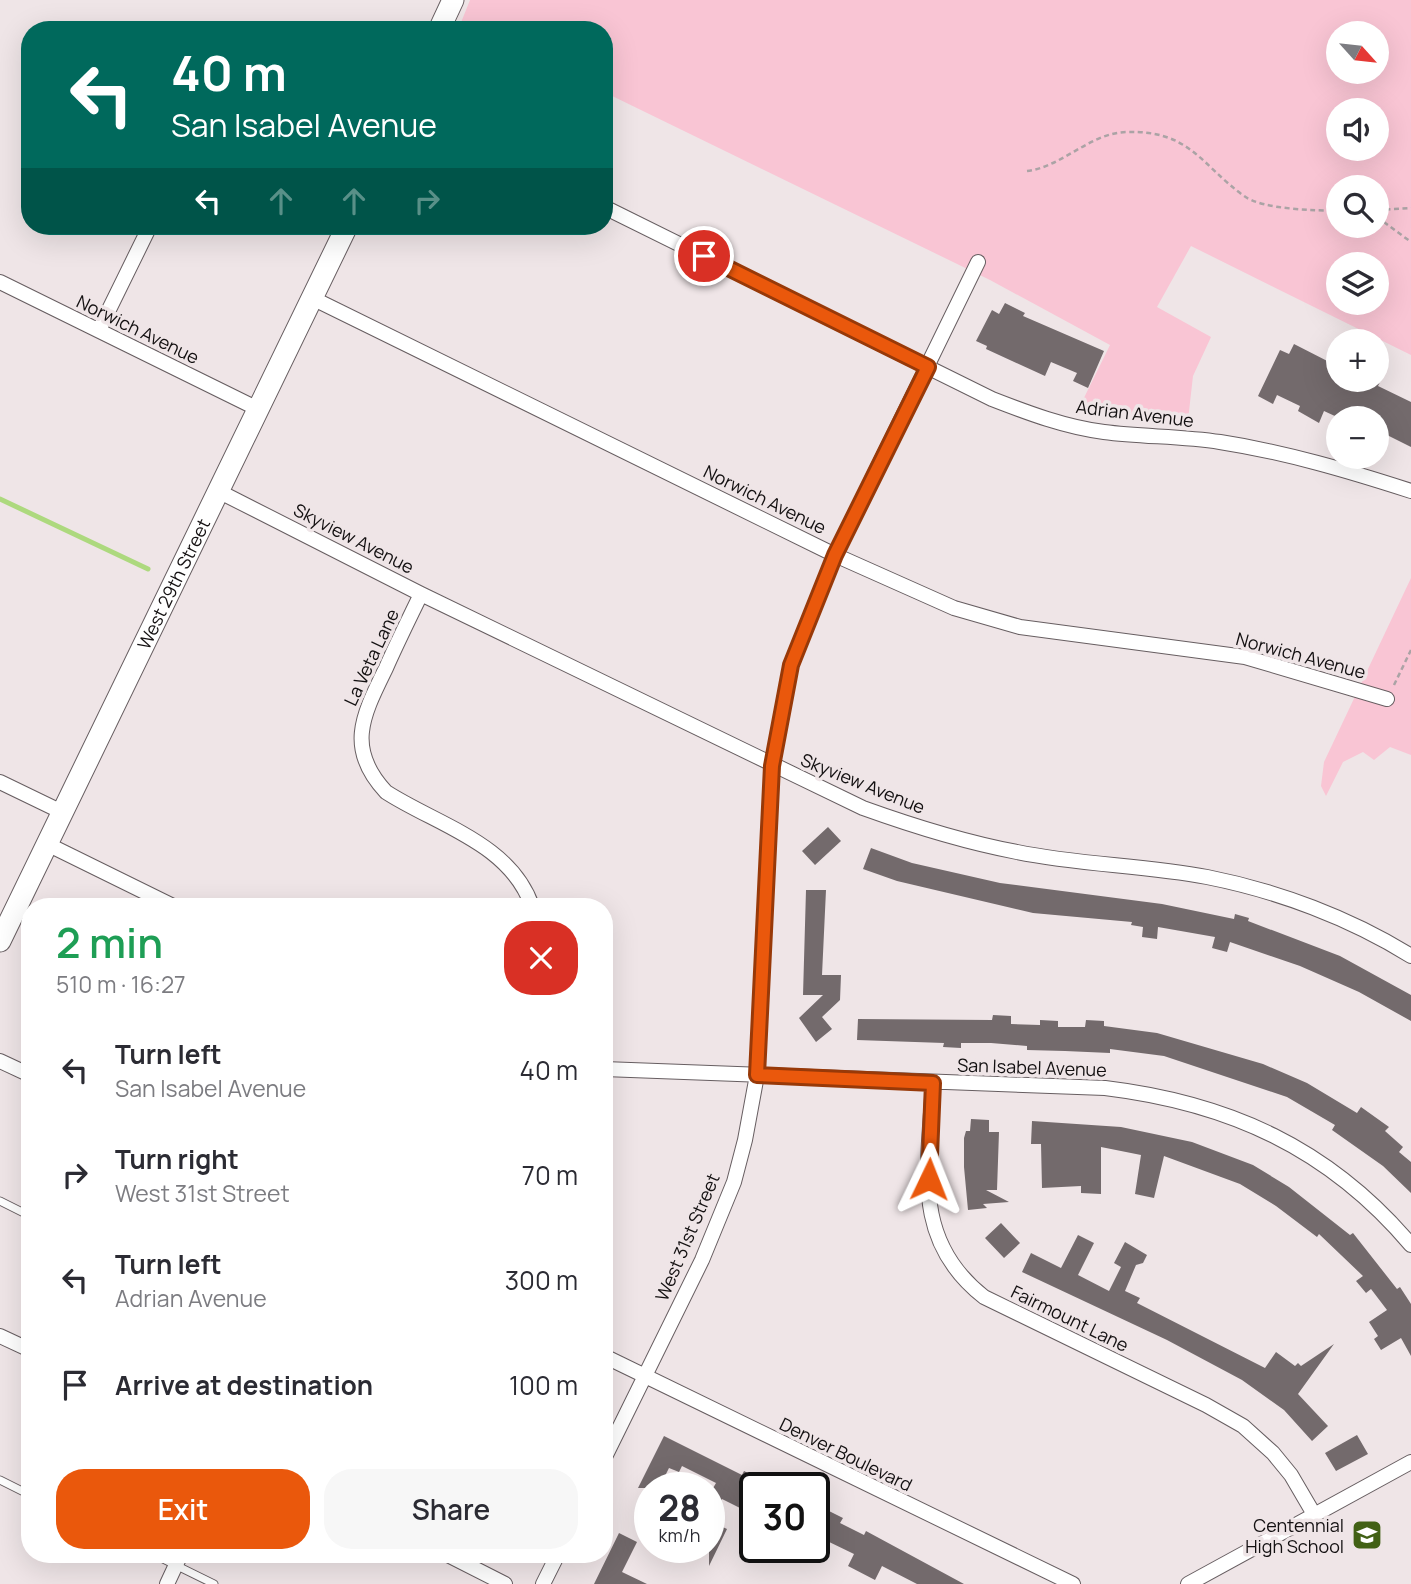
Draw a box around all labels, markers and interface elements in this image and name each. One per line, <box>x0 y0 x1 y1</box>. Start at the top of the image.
north arrow <box>1326 21 1390 84</box>
map controls <box>1326 21 1389 469</box>
text: 40 m <box>171 39 287 106</box>
icon: left <box>56 49 147 140</box>
button: sound <box>1326 98 1389 161</box>
text: San Isabel Avenue <box>171 103 437 147</box>
button: search <box>1326 175 1389 238</box>
icon: left <box>189 182 227 220</box>
icon: ahead <box>262 182 300 220</box>
icon: ahead <box>335 182 373 220</box>
icon: right <box>408 182 446 220</box>
pin <box>674 226 734 286</box>
icon: arrive <box>685 237 723 275</box>
button: layers <box>1326 252 1389 315</box>
street label: Norwich Avenue <box>73 289 203 369</box>
button: + <box>1326 329 1389 392</box>
street label: Adrian Avenue <box>1075 394 1195 432</box>
button: − <box>1326 406 1389 469</box>
street label: Norwich Avenue <box>700 459 830 539</box>
street label: Skyview Avenue <box>290 497 418 579</box>
street label: West 29th Street <box>131 515 215 653</box>
street label: La Veta Lane <box>338 605 404 709</box>
street label: Norwich Avenue <box>1233 626 1369 684</box>
street label: Skyview Avenue <box>797 747 929 819</box>
text: 2 min <box>56 913 163 971</box>
button: close <box>504 921 578 995</box>
text: 510 m · 16:27 <box>56 968 186 1000</box>
text: Turn left <box>115 1036 222 1072</box>
icon: left <box>56 1051 94 1089</box>
text: 40 m <box>520 1052 578 1088</box>
street label: San Isabel Avenue <box>957 1052 1107 1082</box>
text: San Isabel Avenue <box>115 1072 306 1104</box>
text: Turn right <box>115 1141 239 1177</box>
position arrow <box>892 1142 966 1216</box>
icon: right <box>56 1156 94 1194</box>
text: 70 m <box>522 1157 578 1193</box>
street label: West 31st Street <box>649 1169 725 1305</box>
text: West 31st Street <box>115 1177 290 1209</box>
text: Turn left <box>115 1246 222 1282</box>
icon: left <box>56 1261 94 1299</box>
text: 300 m <box>505 1262 578 1298</box>
street label: Fairmount Lane <box>1007 1279 1133 1357</box>
text: Adrian Avenue <box>115 1282 267 1314</box>
icon: arrive <box>56 1366 94 1404</box>
text: Arrive at destination <box>115 1367 373 1403</box>
text: 100 m <box>509 1367 578 1403</box>
street label: Denver Boulevard <box>776 1411 916 1497</box>
button: Exit <box>56 1469 310 1549</box>
button: Share <box>324 1469 578 1549</box>
speed limit sign: 30 <box>739 1472 830 1563</box>
text: 28 <box>658 1484 701 1532</box>
place label: Centennial High School <box>1245 1513 1344 1558</box>
school or university icon: Centennial High School <box>1350 1518 1384 1552</box>
text: km/h <box>659 1523 700 1547</box>

